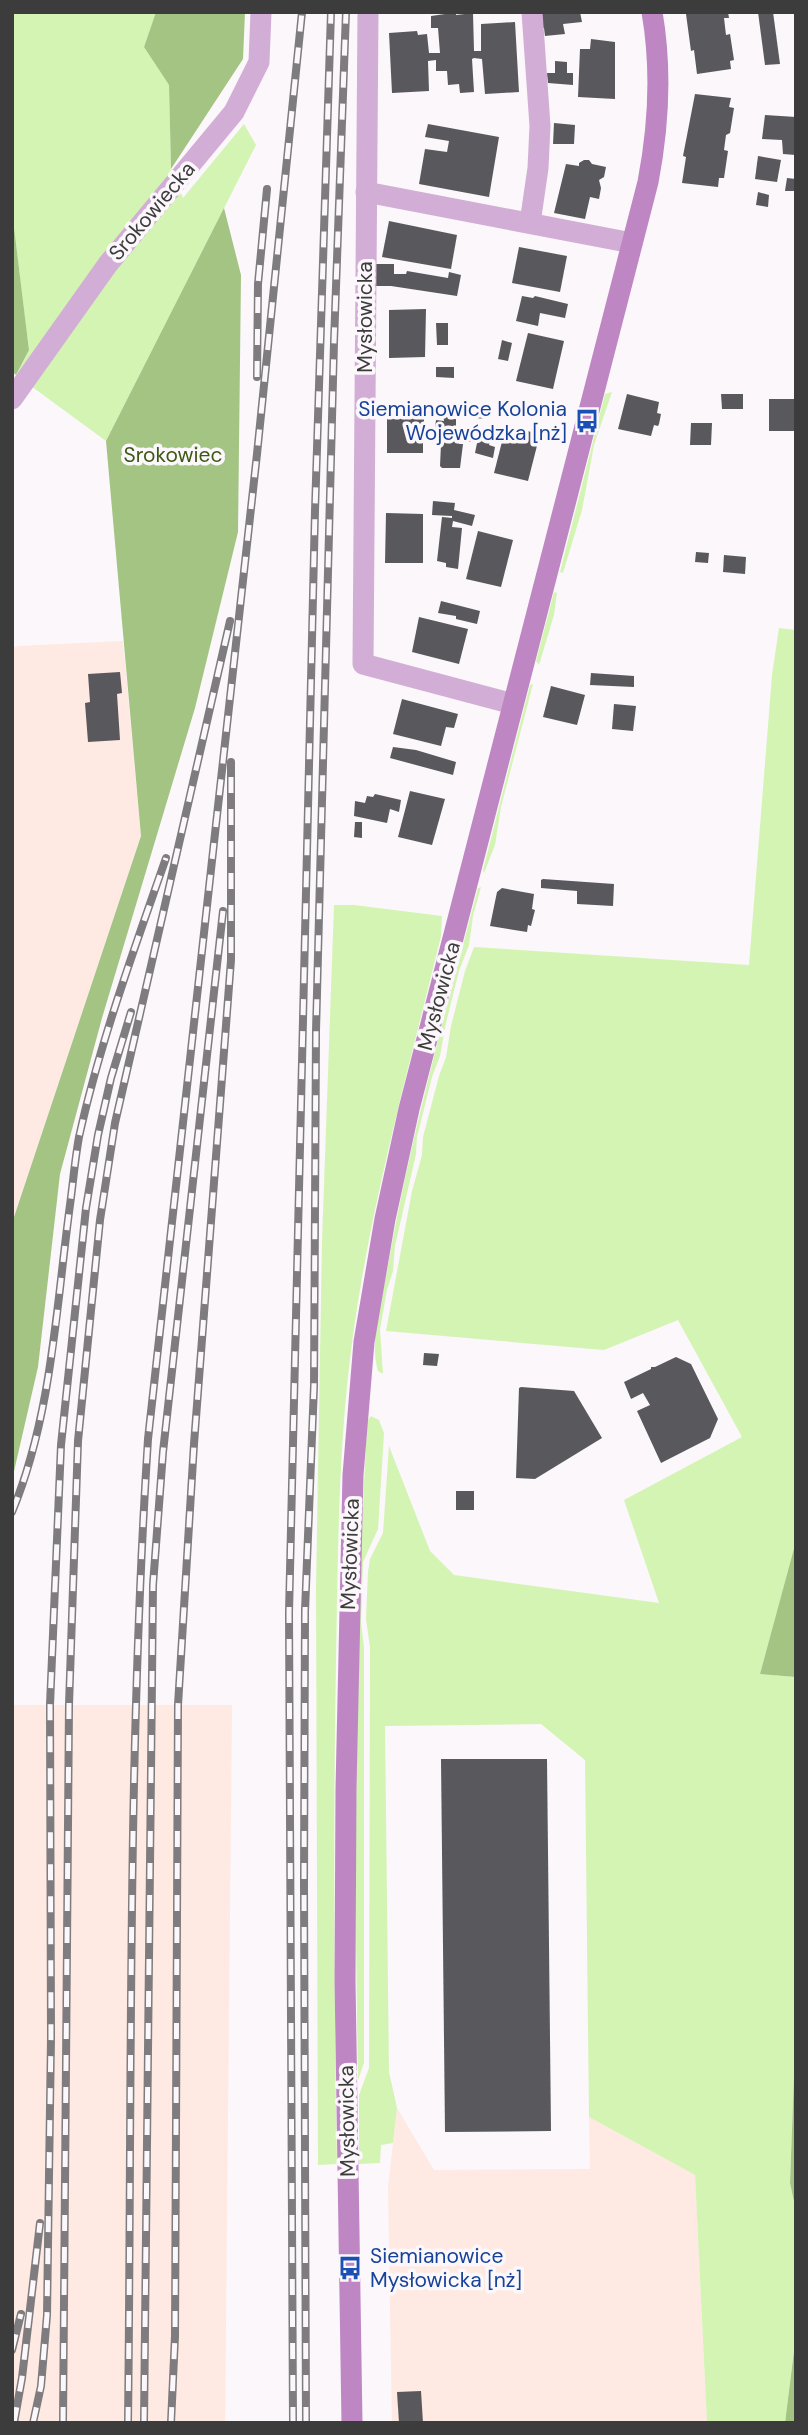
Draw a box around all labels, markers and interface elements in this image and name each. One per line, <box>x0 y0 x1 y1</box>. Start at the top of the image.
street label: Srokowiecka <box>102 156 202 266</box>
street label: Mysłowicka <box>351 261 379 373</box>
place label: Siemianowice Kolonia Wojewódzka [nż] <box>358 395 567 447</box>
bus stop icon: Siemianowice Kolonia Wojewódzka [nż] <box>573 407 601 435</box>
park label: Srokowiec <box>124 441 222 469</box>
street label: Mysłowicka <box>411 938 467 1054</box>
street label: Mysłowicka <box>334 1498 366 1610</box>
street label: Mysłowicka <box>332 2065 362 2177</box>
place label: Siemianowice Mysłowicka [nż] <box>370 2242 522 2294</box>
bus stop icon: Siemianowice Mysłowicka [nż] <box>336 2254 364 2282</box>

